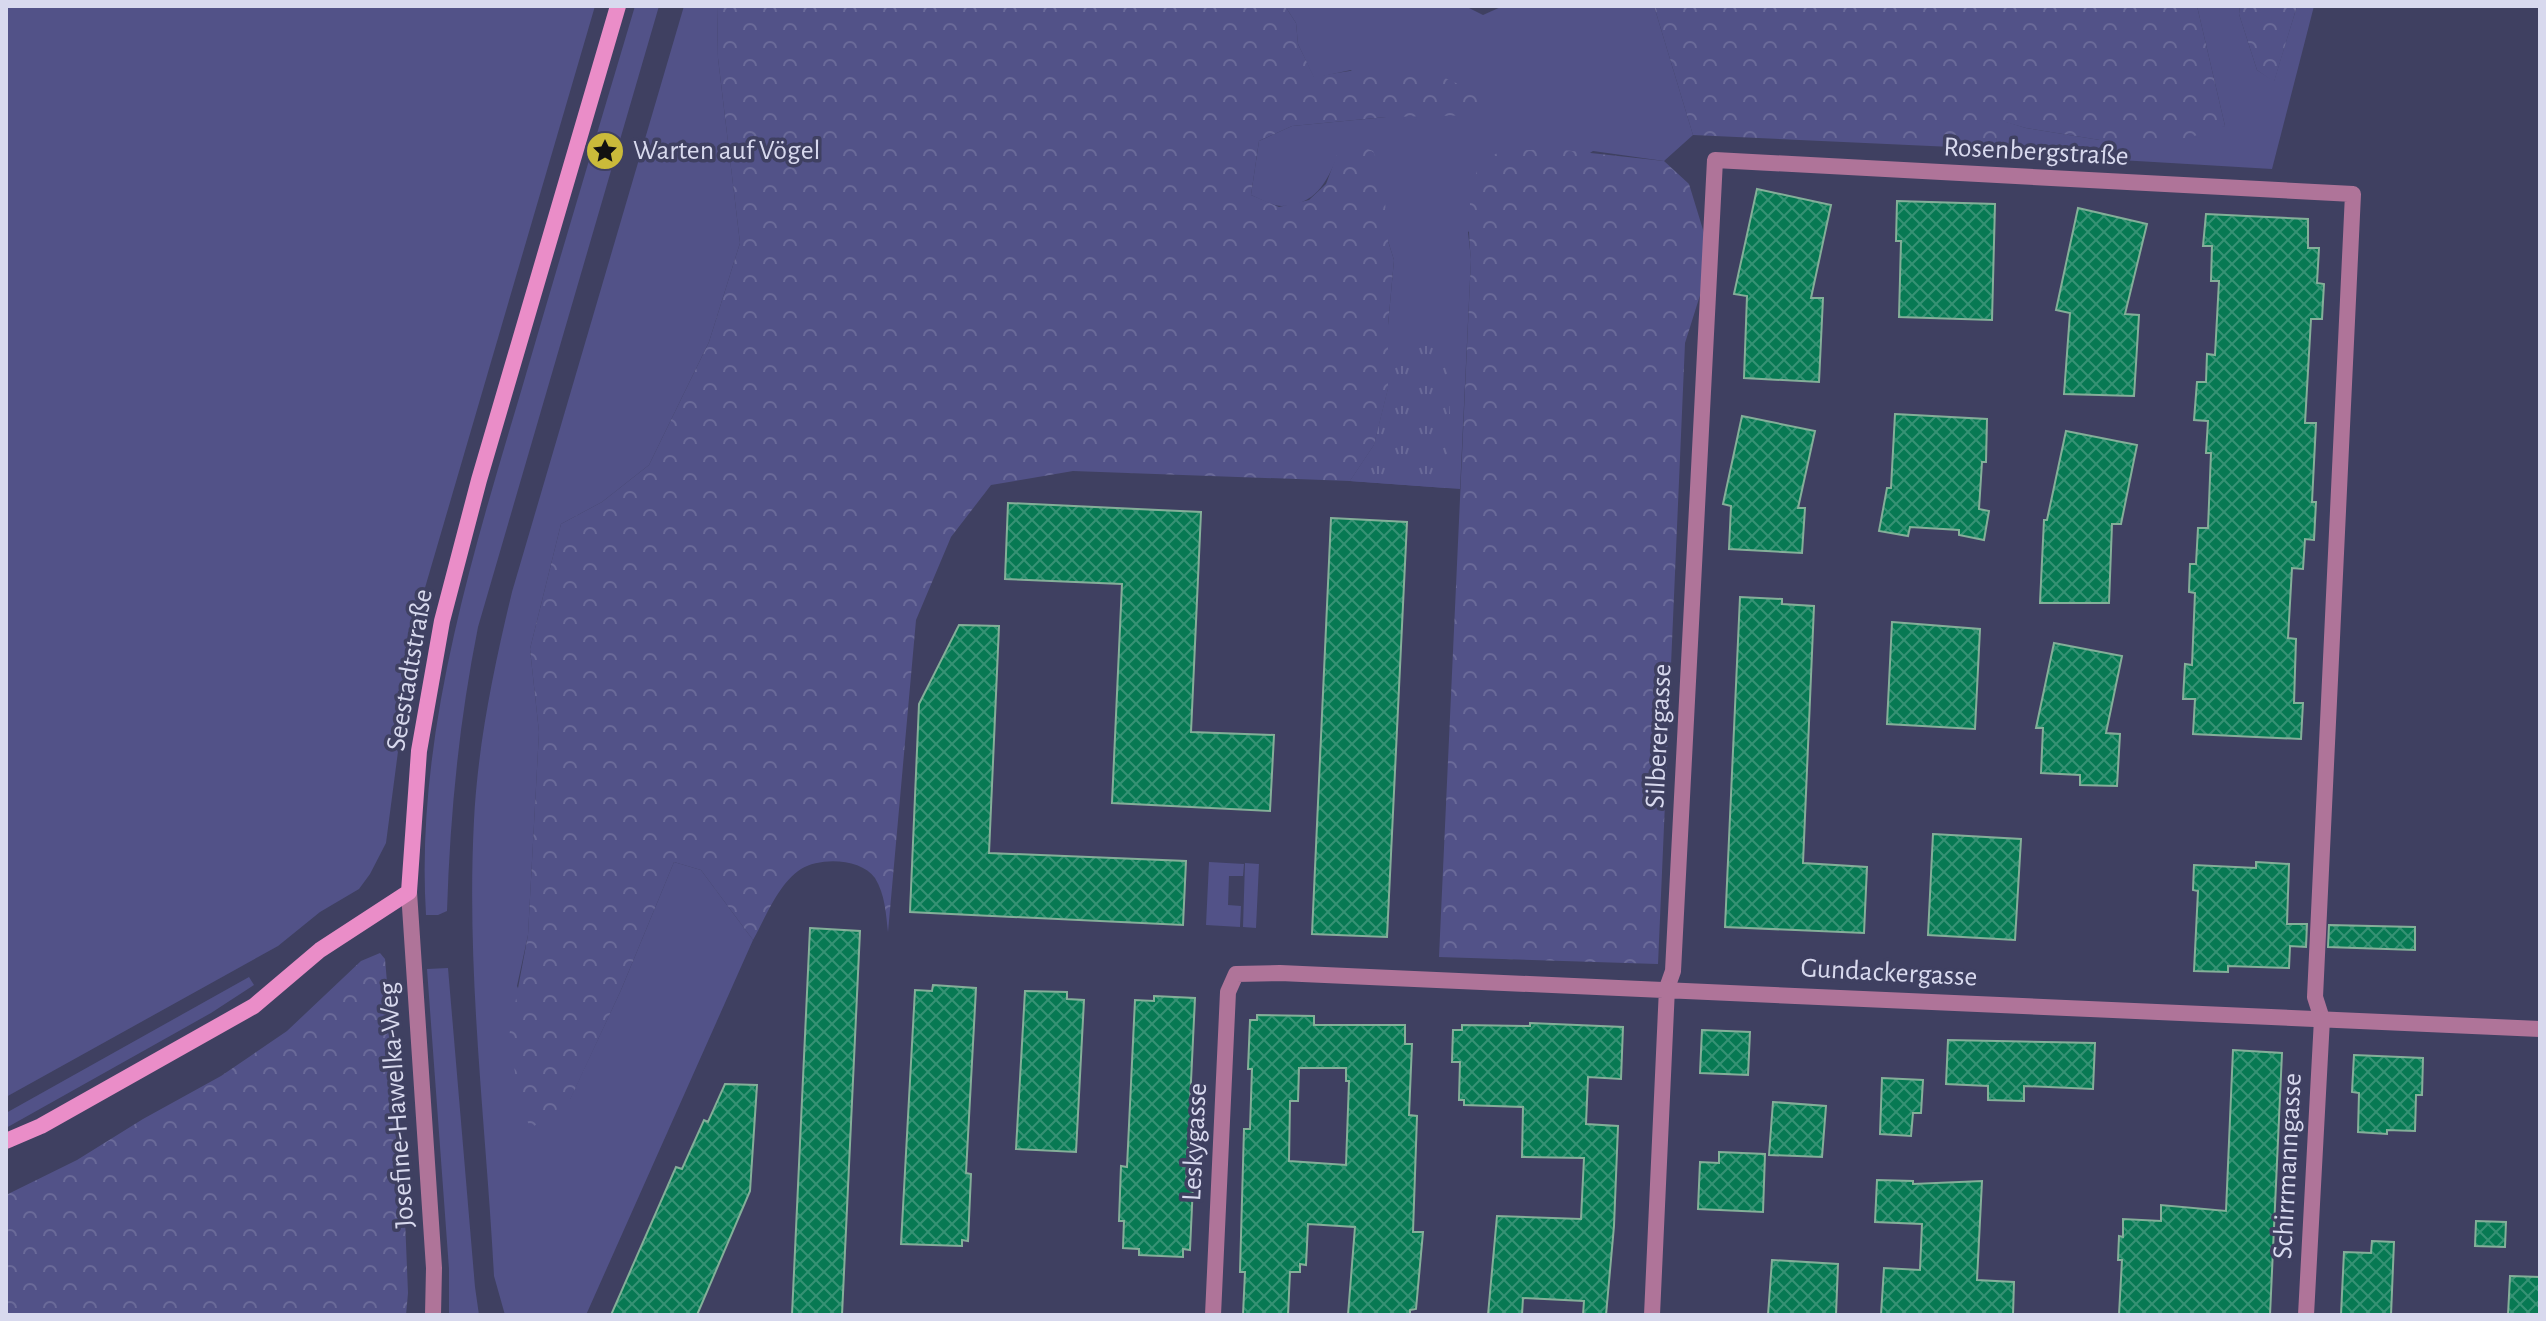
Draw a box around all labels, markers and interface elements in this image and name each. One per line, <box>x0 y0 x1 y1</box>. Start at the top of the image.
place icon: Warten auf Vögel <box>584 130 626 172</box>
street label: Rosenbergstraße <box>1943 133 2129 171</box>
place label: Warten auf Vögel <box>633 137 821 165</box>
street label: Seestadtstraße <box>382 587 438 753</box>
street label: Silberergasse <box>1641 663 1677 809</box>
street label: Gundackergasse <box>1800 954 1978 992</box>
street label: Josefine-Hawelka-Weg <box>374 981 420 1229</box>
street label: Schirrmanngasse <box>2269 1072 2307 1260</box>
street label: Leskygasse <box>1178 1082 1212 1202</box>

